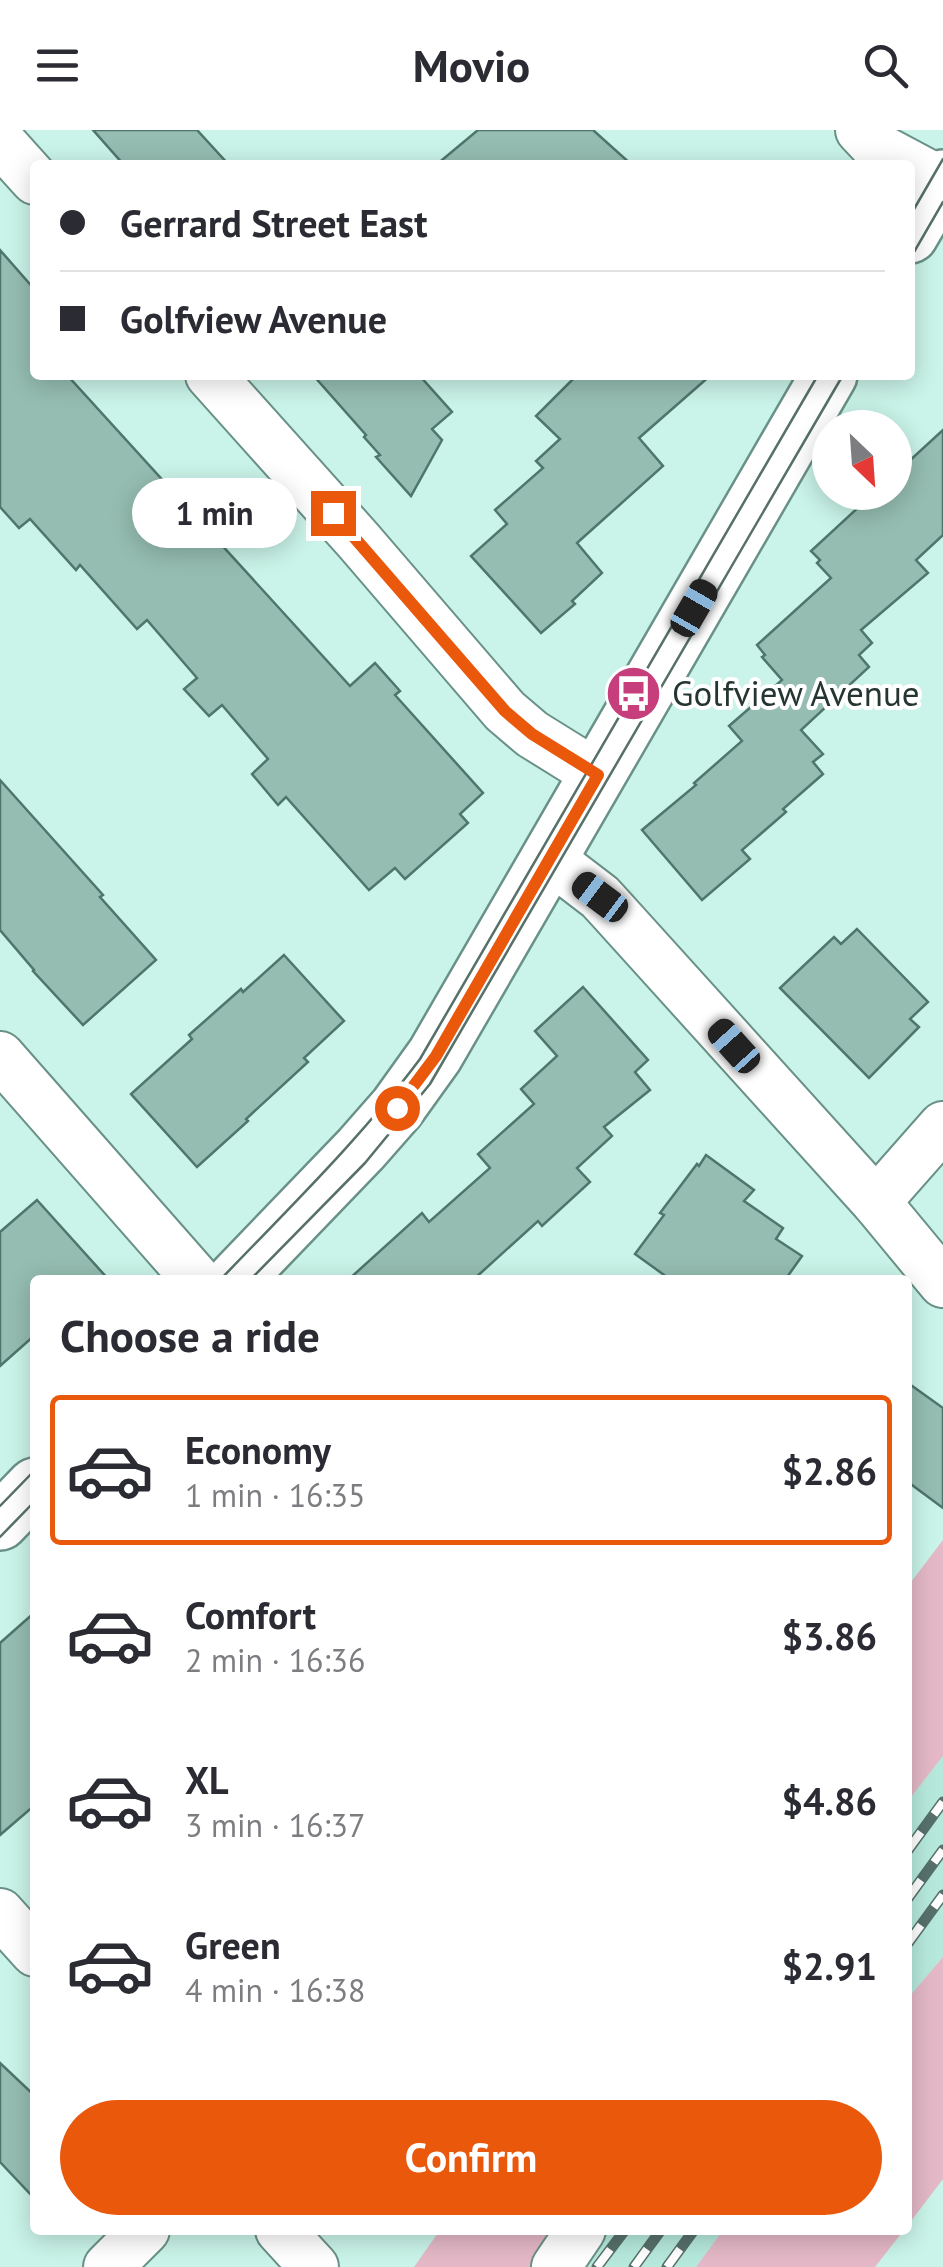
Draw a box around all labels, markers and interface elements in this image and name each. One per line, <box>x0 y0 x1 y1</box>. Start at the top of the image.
text: Movio <box>413 36 530 94</box>
icon: menu <box>30 38 85 93</box>
icon: search <box>858 38 913 93</box>
text: Gerrard Street East <box>120 198 427 247</box>
text: Golfview Avenue <box>120 294 387 343</box>
north arrow <box>812 410 912 510</box>
map controls <box>812 410 912 510</box>
callout: 1 min <box>133 478 298 548</box>
route end <box>311 491 356 536</box>
text: 1 min <box>175 492 254 534</box>
car <box>666 575 722 641</box>
bus stop icon: Golfview Avenue <box>603 664 663 724</box>
place label: Golfview Avenue <box>672 670 920 716</box>
car <box>567 867 633 927</box>
car <box>703 1014 765 1078</box>
route start <box>375 1086 420 1131</box>
text: Choose a ride <box>60 1306 320 1364</box>
icon: car <box>65 1425 155 1515</box>
text: Economy <box>185 1425 331 1474</box>
text: $2.86 <box>781 1446 877 1495</box>
text: 1 min · 16:35 <box>185 1474 365 1516</box>
icon: car <box>65 1590 155 1680</box>
text: Comfort <box>185 1590 316 1639</box>
text: $3.86 <box>781 1611 877 1660</box>
text: 2 min · 16:36 <box>185 1639 365 1681</box>
icon: car <box>65 1755 155 1845</box>
text: XL <box>185 1755 229 1804</box>
text: $4.86 <box>781 1776 877 1825</box>
text: 3 min · 16:37 <box>185 1804 365 1846</box>
icon: car <box>65 1920 155 2010</box>
text: Green <box>185 1920 281 1969</box>
text: $2.91 <box>781 1941 877 1990</box>
text: 4 min · 16:38 <box>185 1969 365 2011</box>
button: Confirm <box>60 2100 882 2215</box>

